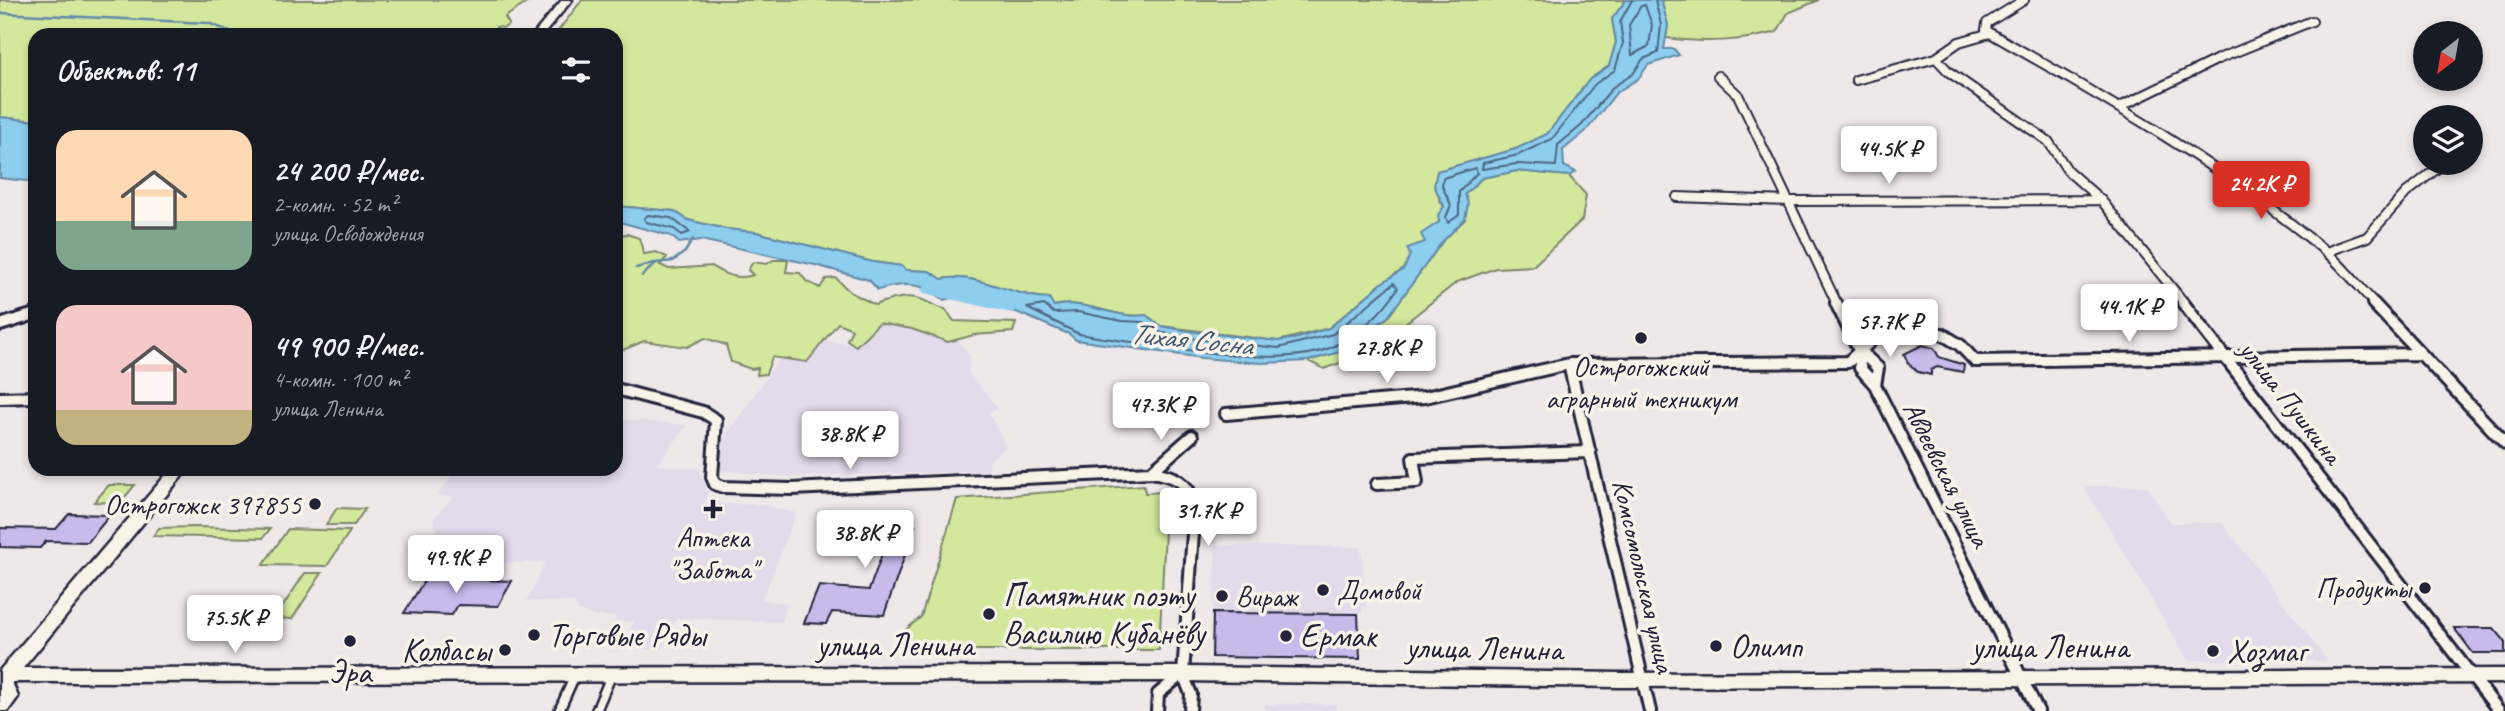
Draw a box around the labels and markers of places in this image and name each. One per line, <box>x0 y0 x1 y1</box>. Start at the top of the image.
pin: 44.5K ₽ <box>1824 127 1954 186</box>
pin: 24.2K ₽ <box>2196 162 2326 221</box>
pin: 44.1K ₽ <box>2064 284 2194 344</box>
pin: 57.7K ₽ <box>1825 300 1955 359</box>
pin: 27.8K ₽ <box>1322 326 1452 385</box>
marker: Острогожский аграрный техникум <box>1633 330 1649 346</box>
place label: Острогожский аграрный техникум <box>1546 349 1739 416</box>
pin: 47.3K ₽ <box>1096 382 1226 442</box>
pin: 38.8K ₽ <box>785 412 915 471</box>
place label: Острогожск 397855 <box>104 487 302 522</box>
pin: 31.7K ₽ <box>1143 489 1273 548</box>
marker: Острогожск 397855 <box>307 496 323 512</box>
marker: Аптека "Забота" <box>705 501 721 517</box>
pin: 38.8K ₽ <box>800 510 930 570</box>
place label: Аптека "Забота" <box>669 520 762 587</box>
pin: 49.9K ₽ <box>391 536 521 595</box>
place label: Продукты <box>2316 571 2413 606</box>
place label: Домовой <box>1337 573 1423 608</box>
place label: Памятник поэту Василию Кубанёву <box>1003 574 1207 654</box>
place label: Вираж <box>1236 579 1300 614</box>
marker: Продукты <box>2417 580 2433 596</box>
marker: Домовой <box>1315 582 1331 598</box>
marker: Вираж <box>1214 588 1230 604</box>
pin: 75.5K ₽ <box>170 596 300 655</box>
marker: Памятник поэту Василию Кубанёву <box>981 606 997 622</box>
place label: Торговые Ряды <box>548 614 708 656</box>
place label: Ермак <box>1300 615 1378 657</box>
place label: Олимп <box>1730 625 1803 667</box>
marker: Торговые Ряды <box>526 627 542 643</box>
marker: Ермак <box>1278 628 1294 644</box>
place label: Колбасы <box>402 629 494 671</box>
place label: Хозмаг <box>2227 630 2310 672</box>
marker: Эра <box>342 633 358 649</box>
marker: Олимп <box>1708 638 1724 654</box>
marker: Колбасы <box>497 642 513 658</box>
marker: Хозмаг <box>2205 643 2221 659</box>
place label: Эра <box>329 651 374 693</box>

